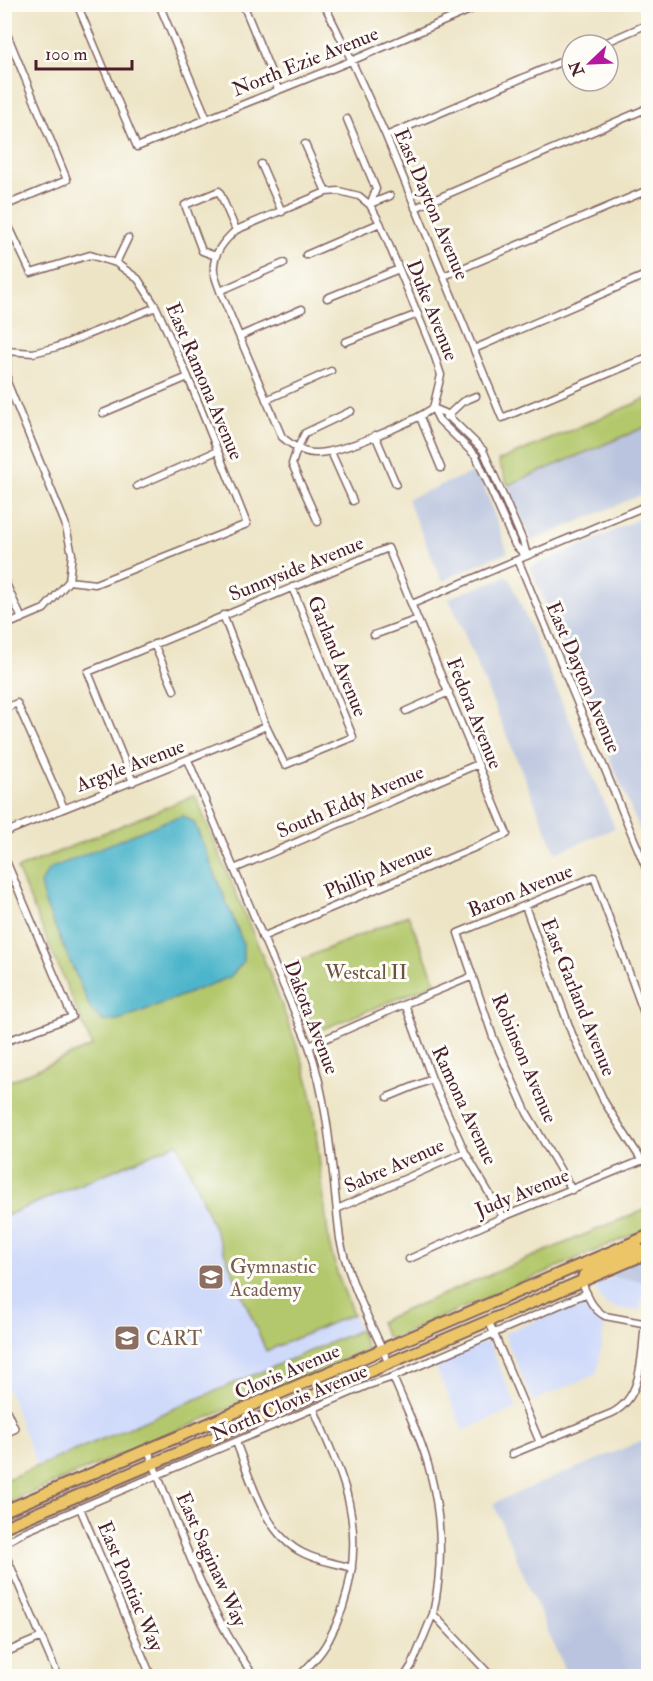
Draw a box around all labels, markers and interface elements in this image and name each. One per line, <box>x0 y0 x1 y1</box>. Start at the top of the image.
street label: North Ezie Avenue <box>228 21 382 102</box>
scale bar <box>36 33 132 71</box>
north arrow <box>560 33 620 93</box>
text: 100 m <box>45 43 88 66</box>
text: N <box>565 57 590 80</box>
street label: East Dayton Avenue <box>388 125 475 284</box>
street label: Duke Avenue <box>401 256 464 364</box>
street label: East Ramona Avenue <box>160 299 249 464</box>
street label: Sunnyside Avenue <box>225 530 367 607</box>
street label: Garland Avenue <box>302 592 373 720</box>
street label: East Dayton Avenue <box>540 598 627 757</box>
street label: Fedora Avenue <box>441 654 508 772</box>
street label: Argyle Avenue <box>71 733 188 798</box>
street label: South Eddy Avenue <box>273 759 427 844</box>
street label: Phillip Avenue <box>320 836 437 905</box>
street label: Baron Avenue <box>464 858 576 923</box>
street label: East Garland Avenue <box>535 915 622 1080</box>
street label: Dakota Avenue <box>278 957 345 1078</box>
park label: Westcal II <box>324 960 407 985</box>
street label: Robinson Avenue <box>486 990 563 1127</box>
street label: Ramona Avenue <box>426 1042 503 1169</box>
street label: Sabre Avenue <box>340 1132 448 1199</box>
street label: Judy Avenue <box>471 1162 573 1223</box>
place label: Gymnastic Academy <box>229 1254 316 1302</box>
school or university icon: Gymnastic Academy <box>196 1262 226 1292</box>
school or university icon: CART <box>112 1323 142 1353</box>
place label: CART <box>146 1326 202 1351</box>
street label: Clovis Avenue <box>231 1338 344 1405</box>
street label: North Clovis Avenue <box>207 1358 371 1447</box>
street label: East Saginaw Way <box>171 1488 253 1632</box>
street label: East Pontiac Way <box>92 1517 170 1656</box>

